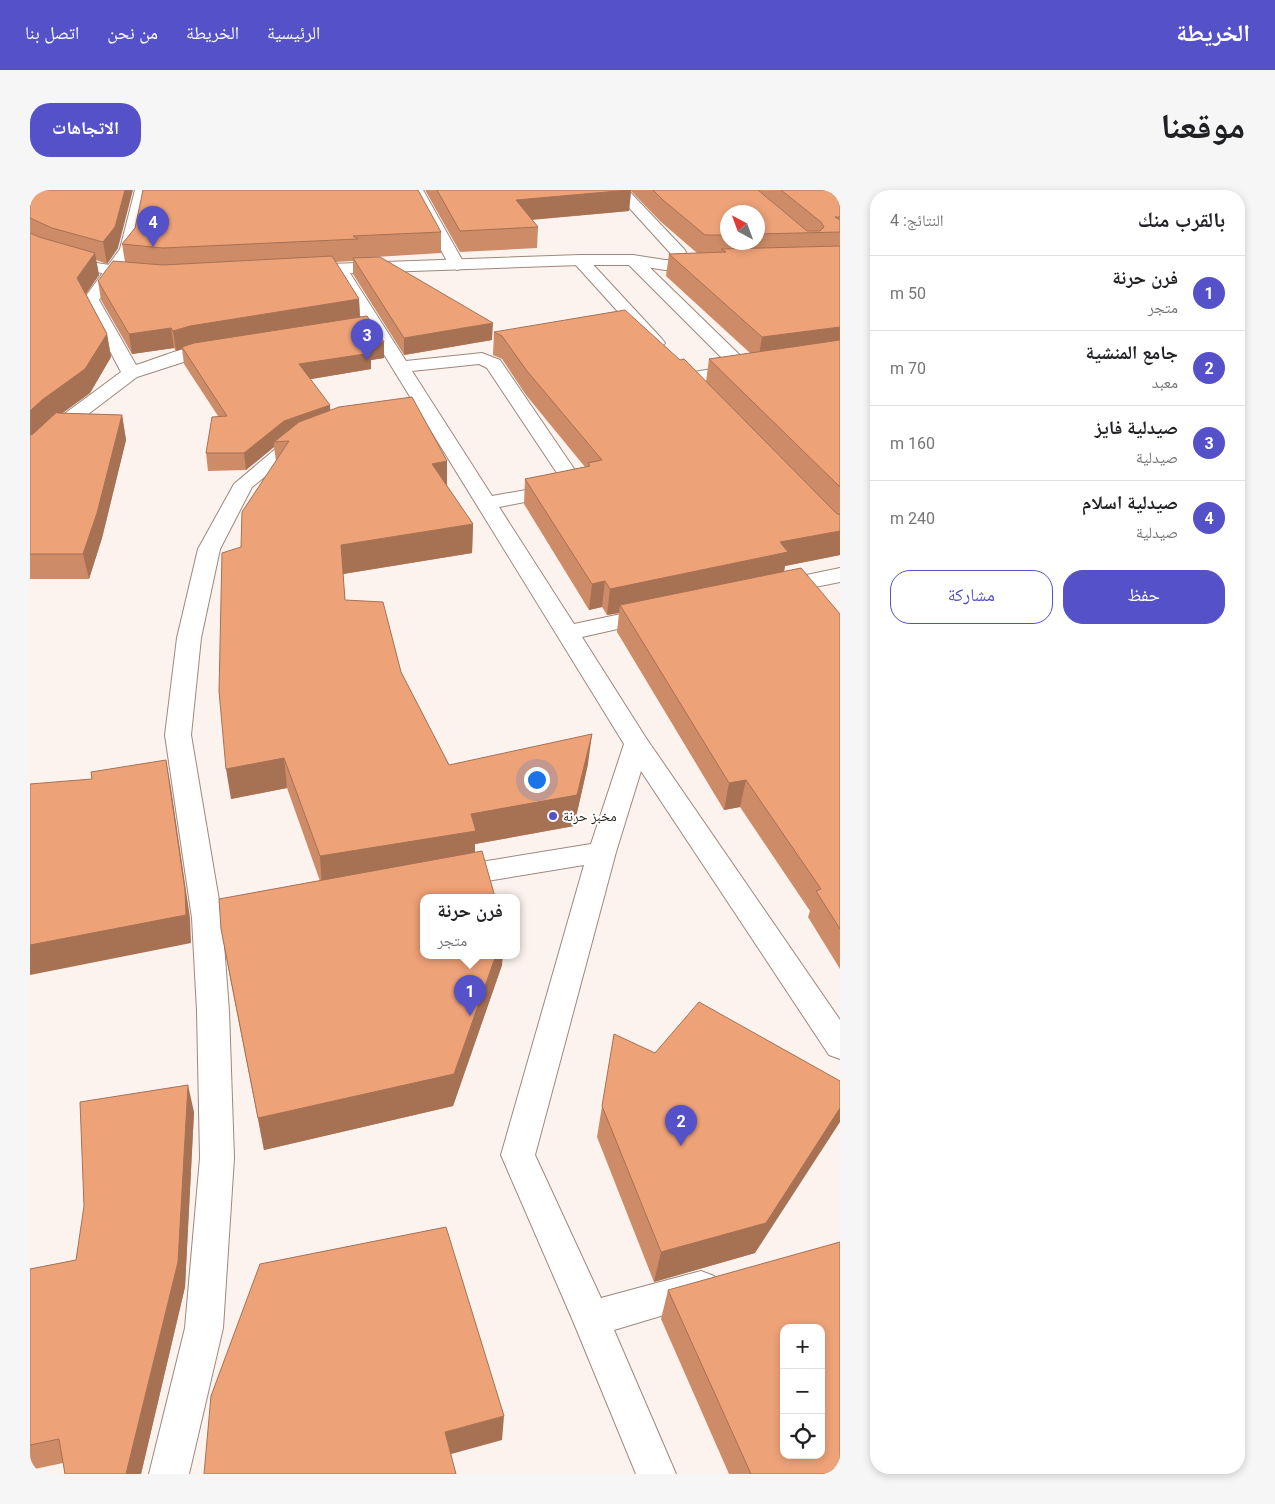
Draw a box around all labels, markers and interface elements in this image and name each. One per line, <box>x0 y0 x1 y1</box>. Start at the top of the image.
text: الخريطة <box>1176 19 1250 47</box>
text: اتصل بنا <box>25 22 79 43</box>
text: من نحن <box>107 22 158 43</box>
text: الخريطة <box>186 22 239 43</box>
text: الرئيسية <box>267 22 320 43</box>
button: الاتجاهات <box>30 103 141 157</box>
text: موقعنا <box>1160 106 1245 147</box>
north arrow <box>720 205 765 250</box>
pin: 4 <box>137 206 169 247</box>
text: بالقرب منك <box>1138 208 1225 232</box>
text: النتائج: 4 <box>890 211 944 230</box>
text: فرن حرنة <box>1112 266 1178 289</box>
text: 50 m <box>890 284 926 303</box>
text: 1 <box>1204 284 1214 303</box>
text: متجر <box>1148 298 1178 317</box>
pin: 3 <box>351 319 383 360</box>
text: جامع المنشية <box>1086 341 1178 364</box>
text: 70 m <box>890 359 926 378</box>
text: 2 <box>1204 359 1214 378</box>
text: معبد <box>1152 373 1178 392</box>
text: صيدلية فايز <box>1095 416 1178 439</box>
text: 160 m <box>890 434 935 453</box>
text: 3 <box>1204 434 1214 453</box>
text: صيدلية <box>1136 448 1178 467</box>
text: صيدلية اسلام <box>1082 491 1178 514</box>
text: 240 m <box>890 509 935 528</box>
text: 4 <box>1204 509 1214 528</box>
text: صيدلية <box>1136 523 1178 542</box>
button: مشاركة <box>890 570 1053 624</box>
button: حفظ <box>1063 570 1225 624</box>
your location <box>524 767 550 793</box>
place label: مخبز حرنة <box>563 808 617 825</box>
marker: مخبز حرنة <box>547 810 559 822</box>
popup <box>420 894 520 959</box>
text: فرن حرنة <box>437 899 503 922</box>
text: متجر <box>437 931 467 950</box>
pin: 1 <box>454 975 486 1016</box>
pin: 2 <box>665 1105 697 1146</box>
map controls <box>780 1324 825 1459</box>
button: + <box>780 1324 825 1369</box>
button: − <box>780 1369 825 1414</box>
button: locate <box>780 1414 825 1459</box>

